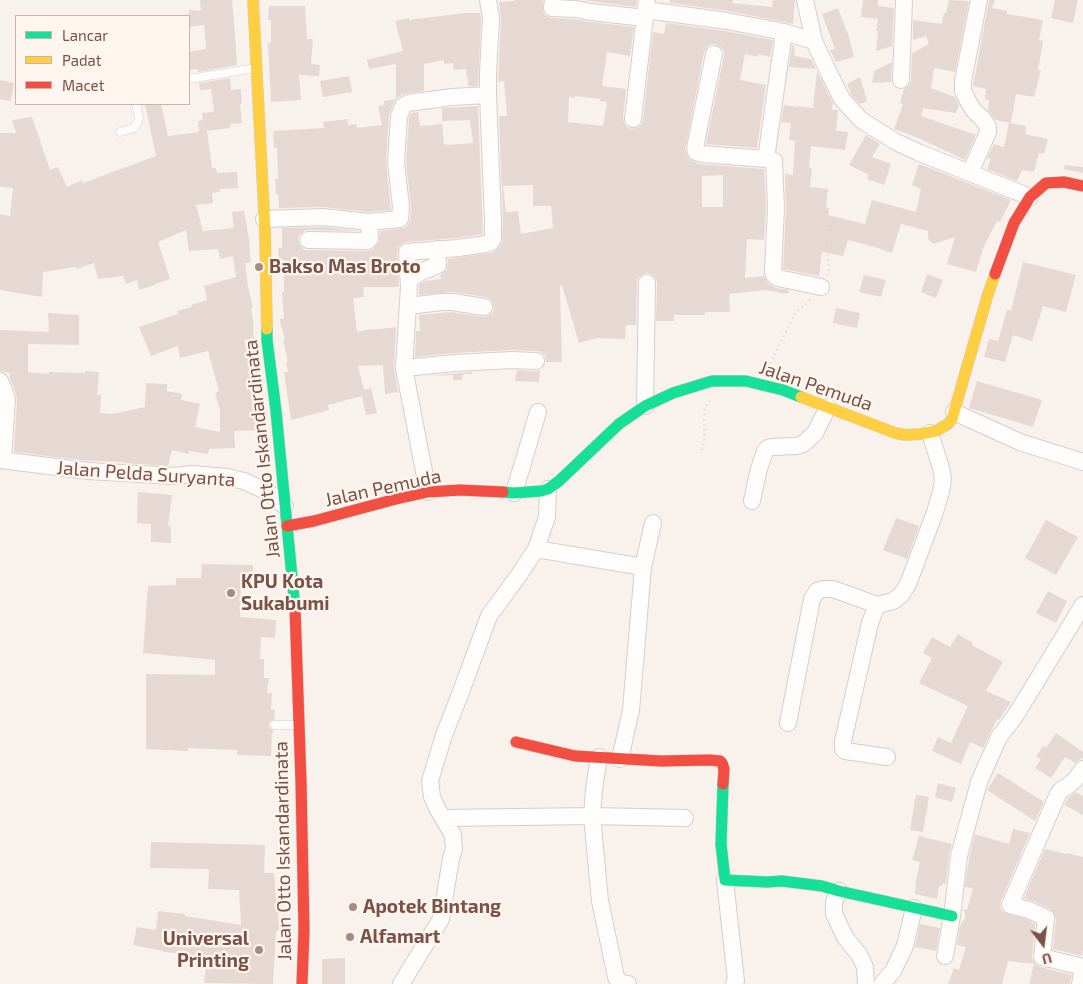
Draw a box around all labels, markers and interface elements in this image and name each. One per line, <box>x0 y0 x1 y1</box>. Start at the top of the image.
legend <box>15 15 190 105</box>
text: Lancar <box>62 26 108 44</box>
text: Padat <box>62 51 102 69</box>
text: Macet <box>62 76 104 94</box>
place label: Bakso Mas Broto <box>269 256 421 278</box>
marker: Bakso Mas Broto <box>253 261 265 273</box>
street label: Jalan Otto Iskandardinata <box>239 339 285 559</box>
street label: Jalan Pemuda <box>756 356 876 416</box>
street label: Jalan Pelda Suryanta <box>56 456 236 492</box>
street label: Jalan Pemuda <box>323 465 443 511</box>
place label: KPU Kota Sukabumi <box>241 571 329 615</box>
marker: KPU Kota Sukabumi <box>225 587 237 599</box>
street label: Jalan Otto Iskandardinata <box>270 741 296 961</box>
place label: Apotek Bintang <box>363 896 501 918</box>
marker: Apotek Bintang <box>347 901 359 913</box>
north arrow <box>1018 919 1068 969</box>
place label: Alfamart <box>360 926 440 948</box>
place label: Universal Printing <box>163 928 249 972</box>
marker: Alfamart <box>344 931 356 943</box>
marker: Universal Printing <box>253 944 265 956</box>
text: U <box>1040 950 1054 968</box>

